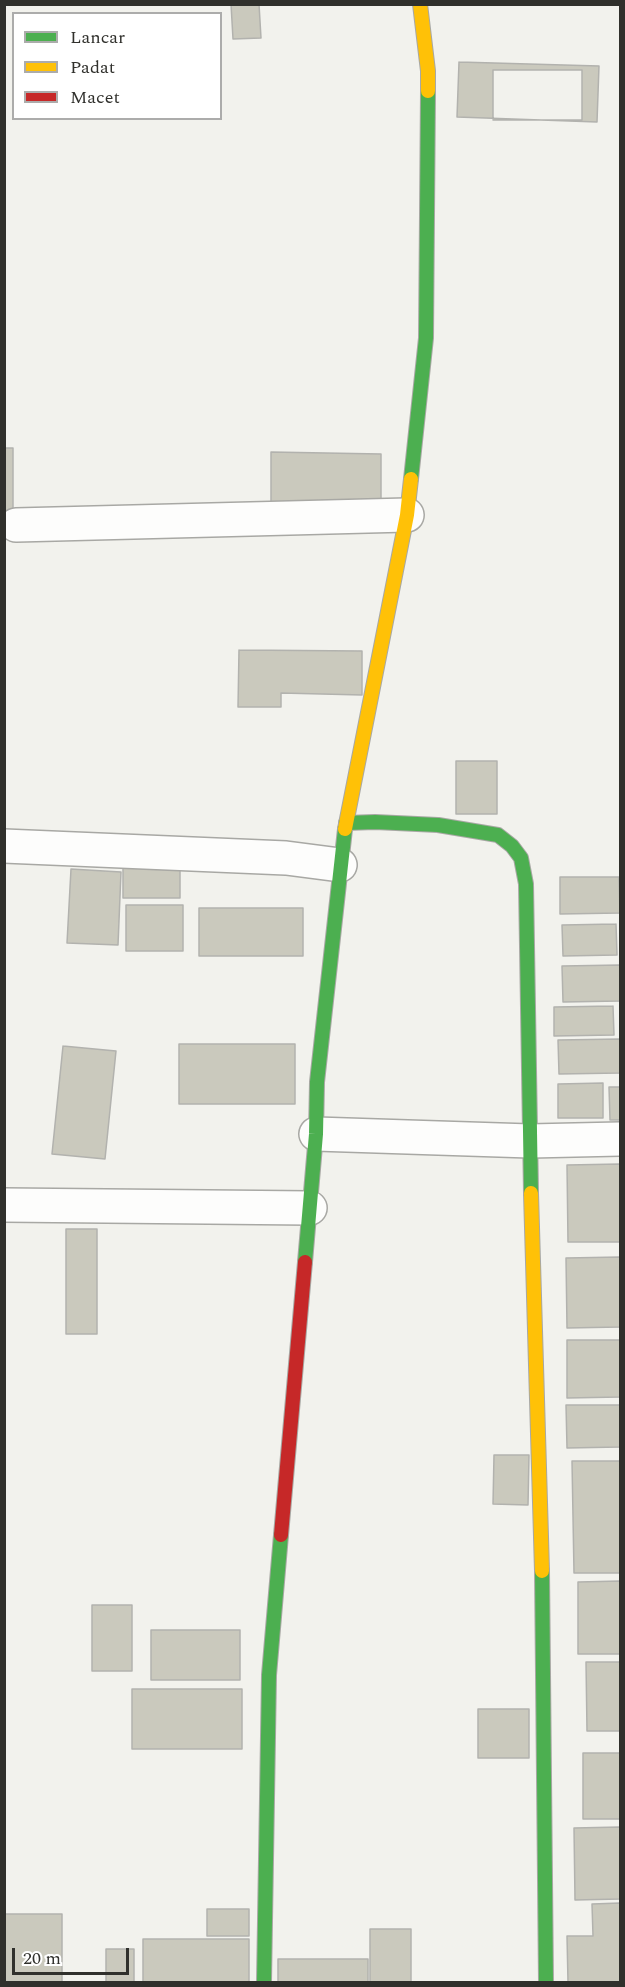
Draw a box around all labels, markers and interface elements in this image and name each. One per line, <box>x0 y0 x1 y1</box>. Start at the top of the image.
legend <box>12 12 222 120</box>
text: Lancar <box>70 24 125 51</box>
text: Padat <box>70 54 115 81</box>
text: Macet <box>70 84 120 111</box>
scale bar <box>15 1936 132 1974</box>
text: 20 m <box>23 1945 61 1972</box>

